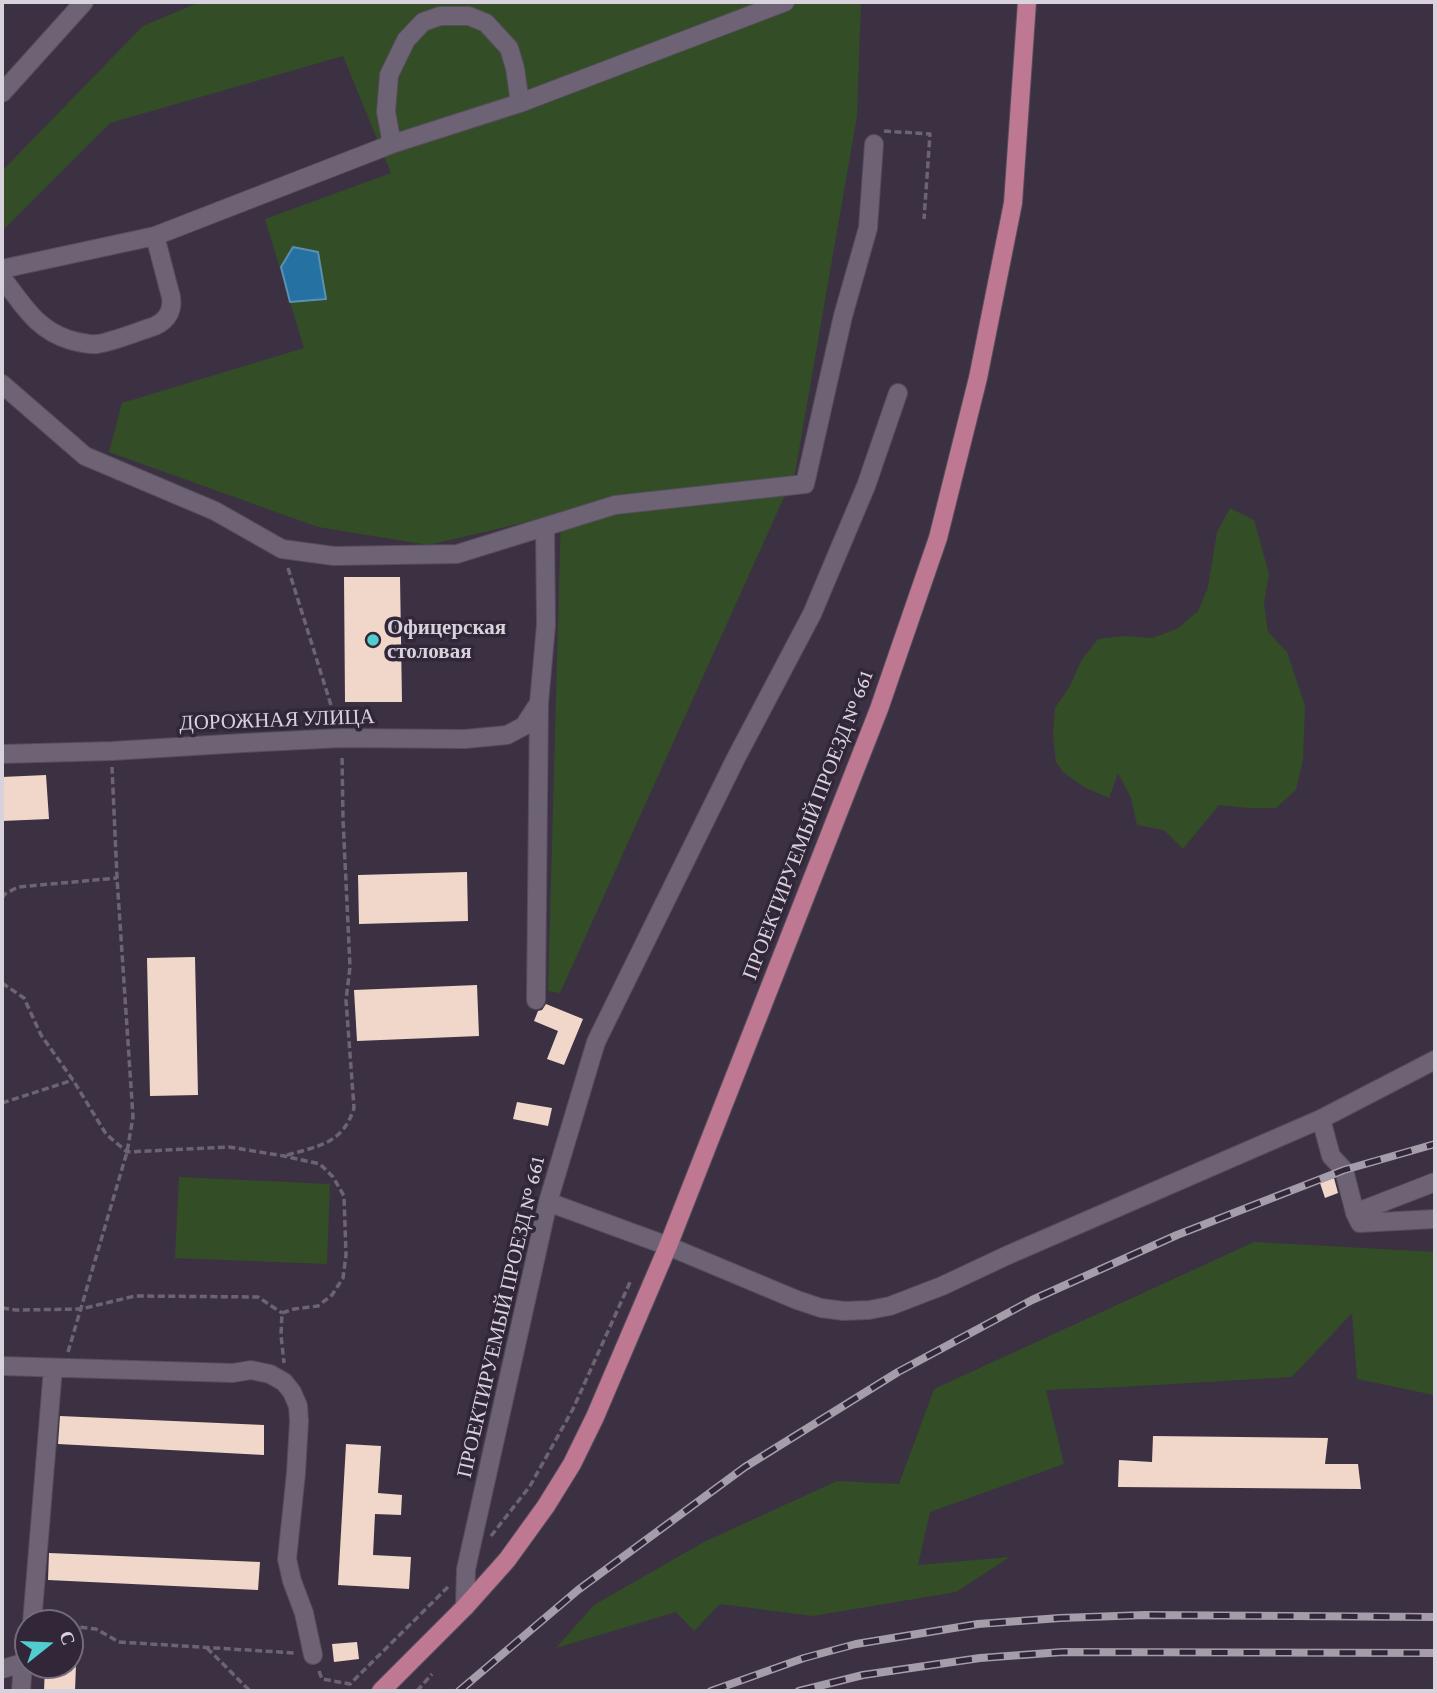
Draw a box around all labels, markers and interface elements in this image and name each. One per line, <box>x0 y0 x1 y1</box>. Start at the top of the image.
place label: Офицерская столовая <box>387 615 506 665</box>
marker: Офицерская столовая <box>365 632 381 648</box>
street label: ПРОЕКТИРУЕМЫЙ ПРОЕЗД № 661 <box>737 667 879 983</box>
street label: ДОРОЖНАЯ УЛИЦА <box>179 704 375 736</box>
street label: ПРОЕКТИРУЕМЫЙ ПРОЕЗД № 661 <box>452 1154 550 1480</box>
north arrow <box>14 1609 84 1679</box>
text: С <box>55 1628 80 1648</box>

